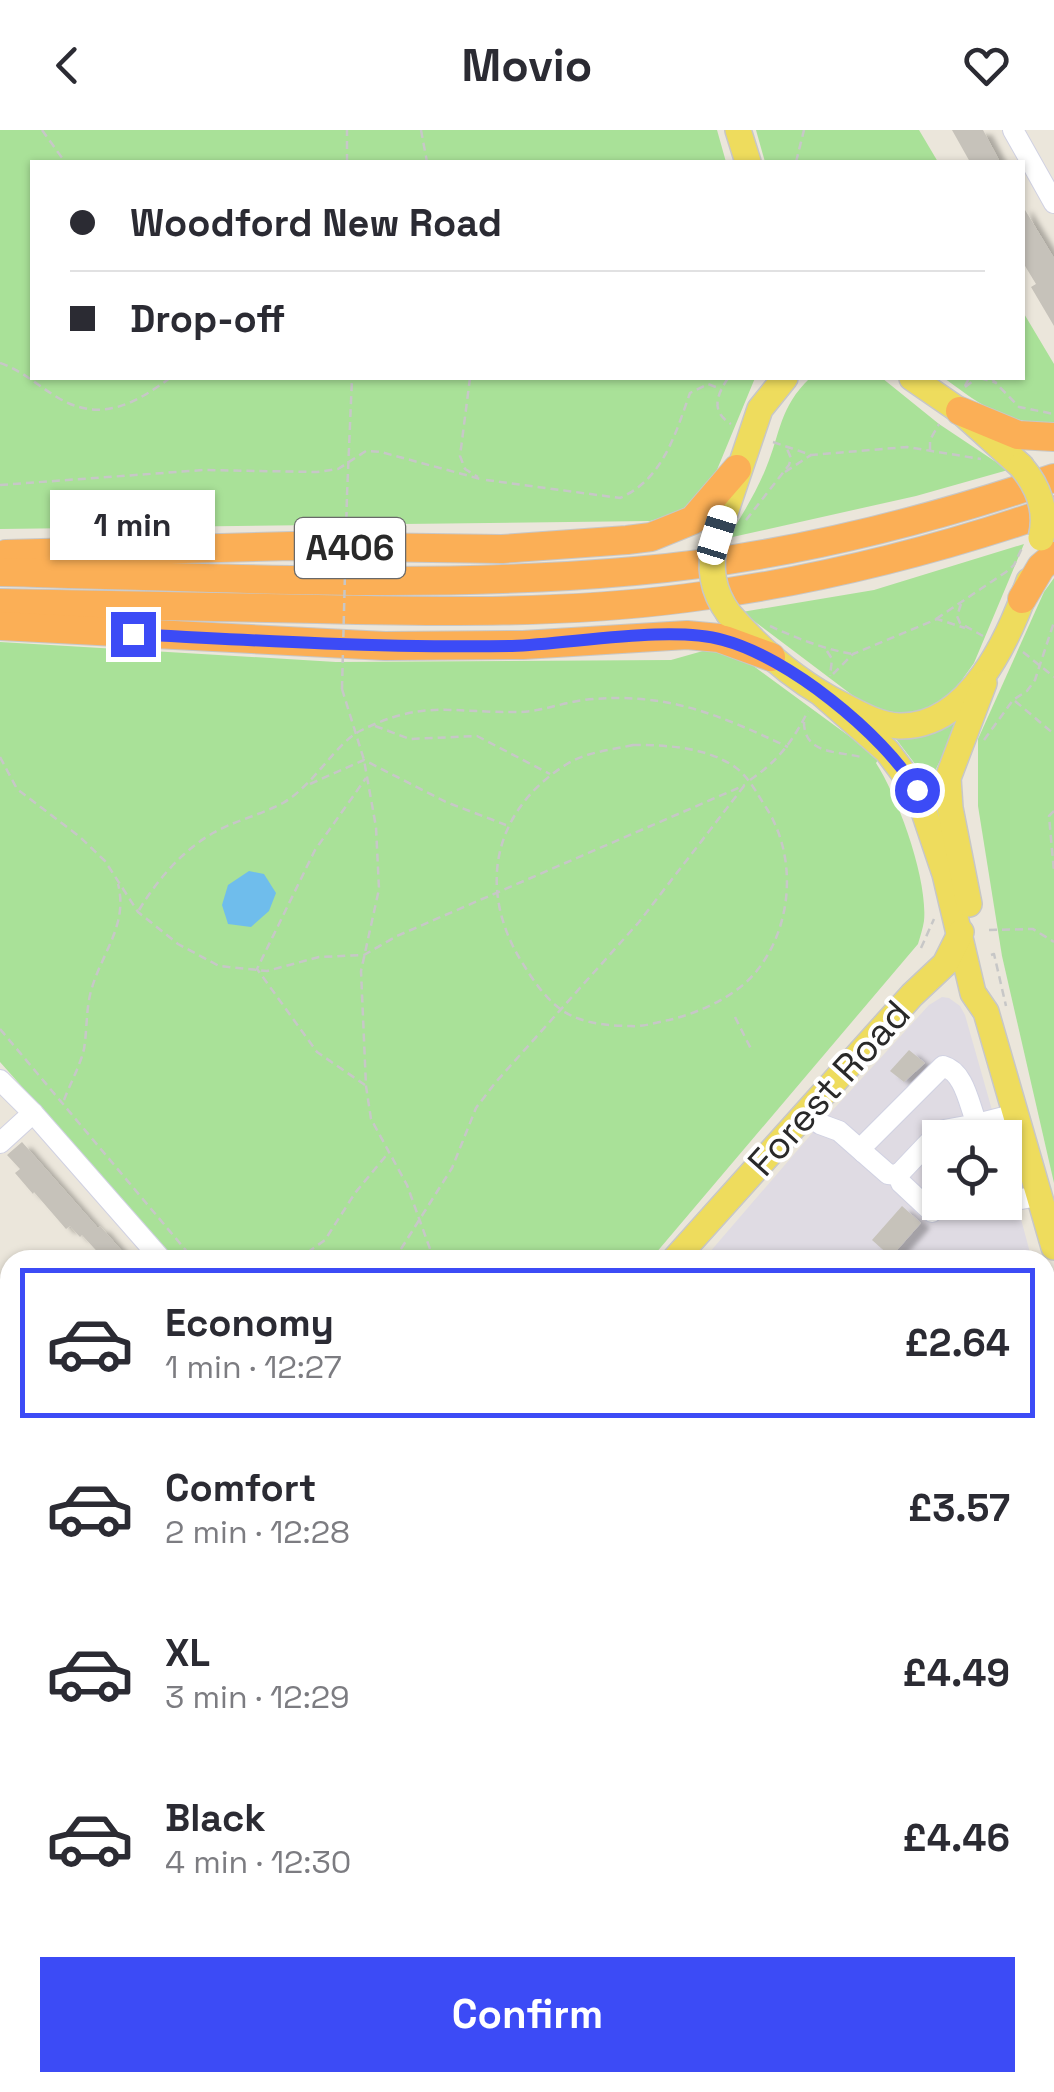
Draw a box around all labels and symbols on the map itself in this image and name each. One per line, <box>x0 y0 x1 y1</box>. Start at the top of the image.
callout: 1 min <box>51 489 216 559</box>
car <box>694 502 740 568</box>
road number: A406 <box>295 518 405 578</box>
route end <box>111 612 156 657</box>
route start <box>895 768 940 813</box>
street label: Forest Road <box>738 990 920 1186</box>

